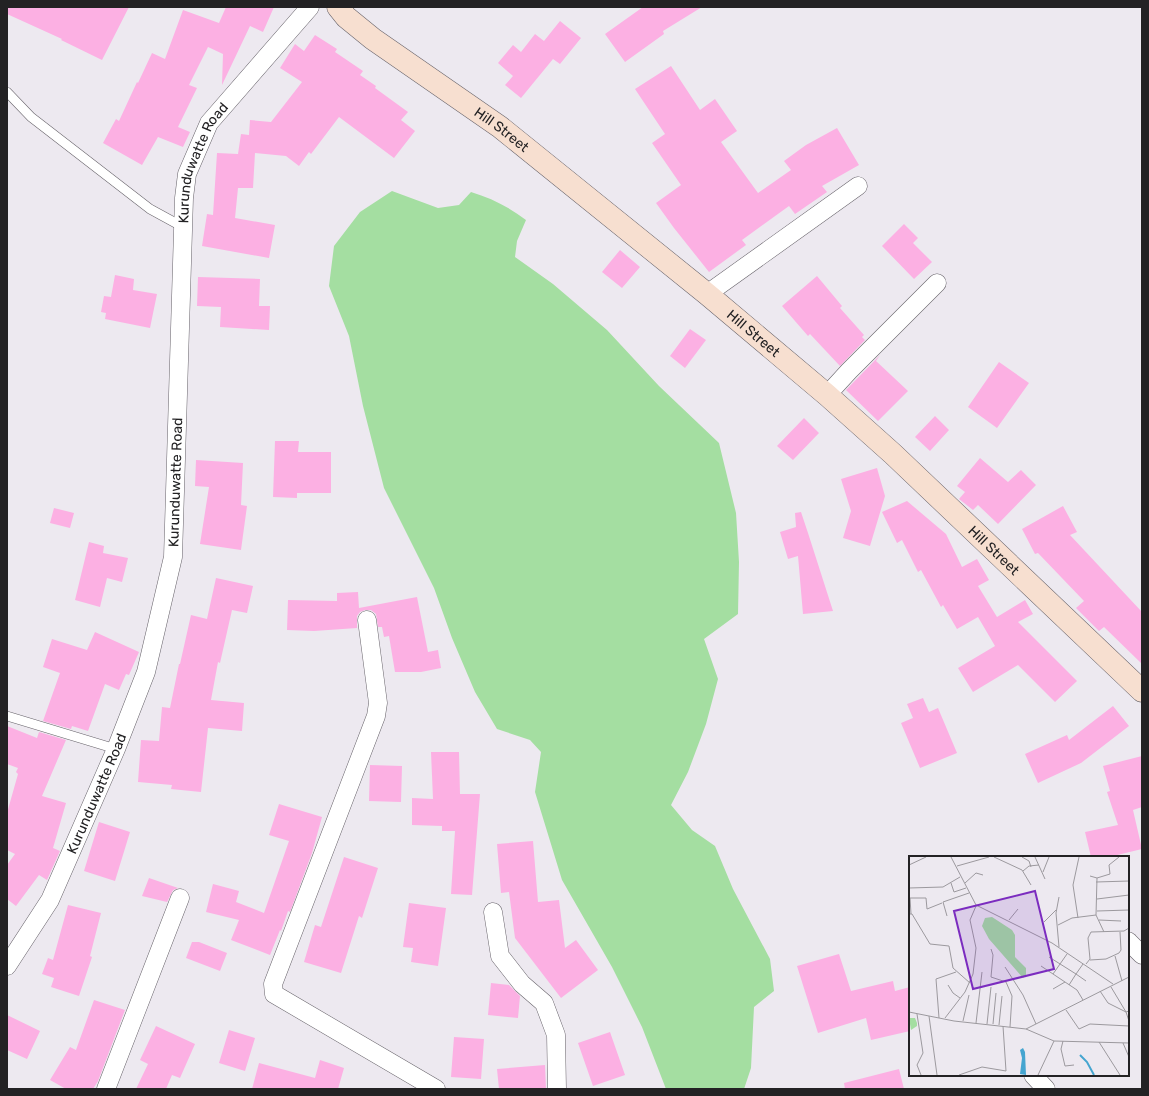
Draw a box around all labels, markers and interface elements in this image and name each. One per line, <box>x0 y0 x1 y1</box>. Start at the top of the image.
street label: Kurunduwatte Road <box>175 99 232 224</box>
street label: Hill Street <box>471 104 533 156</box>
street label: Hill Street <box>723 306 784 361</box>
street label: Kurunduwatte Road <box>165 417 186 547</box>
street label: Hill Street <box>965 522 1023 579</box>
street label: Kurunduwatte Road <box>63 731 130 857</box>
inset map <box>909 856 1129 1076</box>

